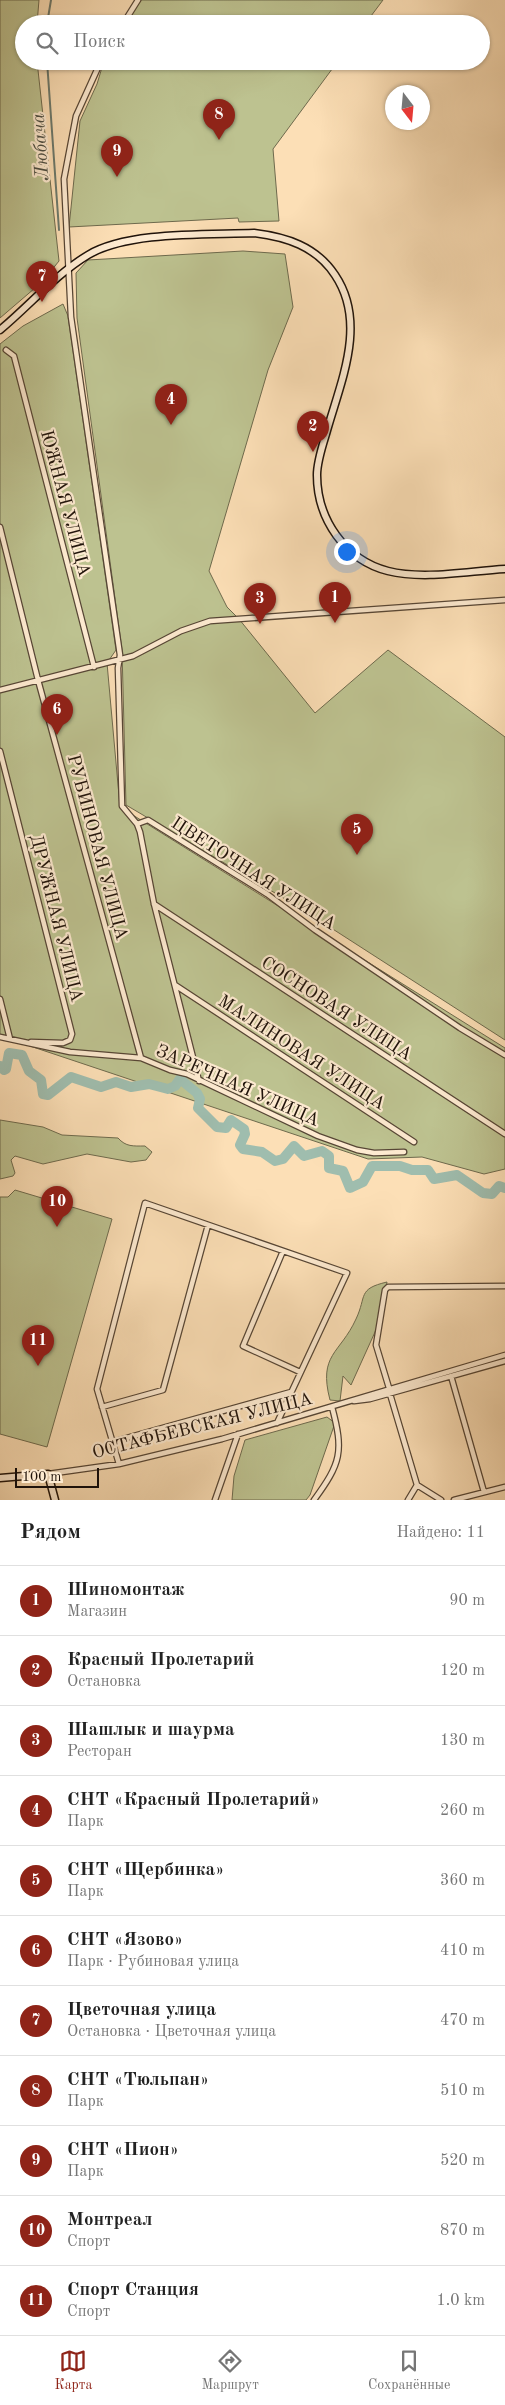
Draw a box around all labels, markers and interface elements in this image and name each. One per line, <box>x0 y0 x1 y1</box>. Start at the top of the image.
search box <box>15 15 490 70</box>
icon: search <box>33 29 61 57</box>
text: Поиск <box>73 33 125 52</box>
north arrow <box>385 85 430 130</box>
pin: 8 <box>203 99 235 140</box>
water label: Любача <box>29 112 53 181</box>
pin: 9 <box>101 136 133 177</box>
pin: 7 <box>26 261 58 302</box>
pin: 4 <box>155 384 187 425</box>
pin: 2 <box>297 411 329 452</box>
street label: ЮЖНАЯ УЛИЦА <box>37 428 93 579</box>
your location <box>334 539 360 565</box>
pin: 1 <box>319 582 351 623</box>
pin: 3 <box>244 583 276 624</box>
pin: 6 <box>41 694 73 735</box>
street label: РУБИНОВАЯ УЛИЦА <box>64 753 131 942</box>
street label: ЦВЕТОЧНАЯ УЛИЦА <box>168 814 339 934</box>
pin: 5 <box>341 814 373 855</box>
street label: ДРУЖНАЯ УЛИЦА <box>27 833 86 1004</box>
street label: СОСНОВАЯ УЛИЦА <box>258 953 415 1064</box>
street label: МАЛИНОВАЯ УЛИЦА <box>215 992 389 1114</box>
street label: ЗАРЕЧНАЯ УЛИЦА <box>153 1042 322 1130</box>
pin: 10 <box>41 1186 73 1227</box>
pin: 11 <box>22 1325 54 1366</box>
street label: ОСТАФЬЕВСКАЯ УЛИЦА <box>90 1390 314 1462</box>
scale bar <box>15 1465 99 1488</box>
text: 100 m <box>22 1470 61 1484</box>
text: Рядом <box>20 1522 81 1543</box>
text: Найдено: 11 <box>396 1525 485 1541</box>
text: Шиномонтаж <box>67 1581 185 1600</box>
text: 1 <box>31 1593 41 1609</box>
text: 90 m <box>449 1593 485 1609</box>
text: Магазин <box>67 1604 127 1620</box>
text: Красный Пролетарий <box>67 1651 254 1670</box>
text: 2 <box>31 1663 41 1679</box>
text: 120 m <box>440 1663 485 1679</box>
text: Остановка <box>67 1674 141 1690</box>
text: Шашлык и шаурма <box>67 1721 235 1740</box>
text: 3 <box>31 1733 41 1749</box>
text: 130 m <box>440 1733 485 1749</box>
text: Ресторан <box>67 1744 132 1760</box>
text: СНТ «Красный Пролетарий» <box>67 1791 320 1810</box>
text: 4 <box>31 1803 41 1819</box>
text: 260 m <box>440 1803 485 1819</box>
text: Парк <box>67 1814 104 1830</box>
text: СНТ «Щербинка» <box>67 1861 224 1880</box>
text: 5 <box>31 1873 41 1889</box>
text: 360 m <box>440 1873 485 1889</box>
text: Парк <box>67 1884 104 1900</box>
text: СНТ «Язово» <box>67 1931 183 1950</box>
text: 6 <box>31 1943 41 1959</box>
text: 410 m <box>440 1943 485 1959</box>
text: Парк · Рубиновая улица <box>67 1954 239 1970</box>
text: Цветочная улица <box>67 2001 216 2020</box>
text: 7 <box>31 2013 41 2029</box>
text: 470 m <box>440 2013 485 2029</box>
text: Остановка · Цветочная улица <box>67 2024 276 2040</box>
text: СНТ «Тюльпан» <box>67 2071 209 2090</box>
text: 8 <box>31 2083 41 2099</box>
text: 510 m <box>440 2083 485 2099</box>
text: Парк <box>67 2094 104 2110</box>
text: СНТ «Пион» <box>67 2141 179 2160</box>
text: 9 <box>31 2153 41 2169</box>
text: 520 m <box>440 2153 485 2169</box>
text: Парк <box>67 2164 104 2180</box>
text: Монтреал <box>67 2211 152 2230</box>
text: 10 <box>27 2223 45 2239</box>
text: 870 m <box>440 2223 485 2239</box>
text: Спорт <box>67 2234 110 2250</box>
text: Спорт Станция <box>67 2281 199 2300</box>
text: 11 <box>27 2293 45 2309</box>
text: 1.0 km <box>436 2293 485 2309</box>
text: Спорт <box>67 2304 110 2320</box>
tab: Карта <box>55 2347 92 2394</box>
tab: Маршрут <box>201 2347 259 2394</box>
tab: Сохранённые <box>368 2347 450 2394</box>

